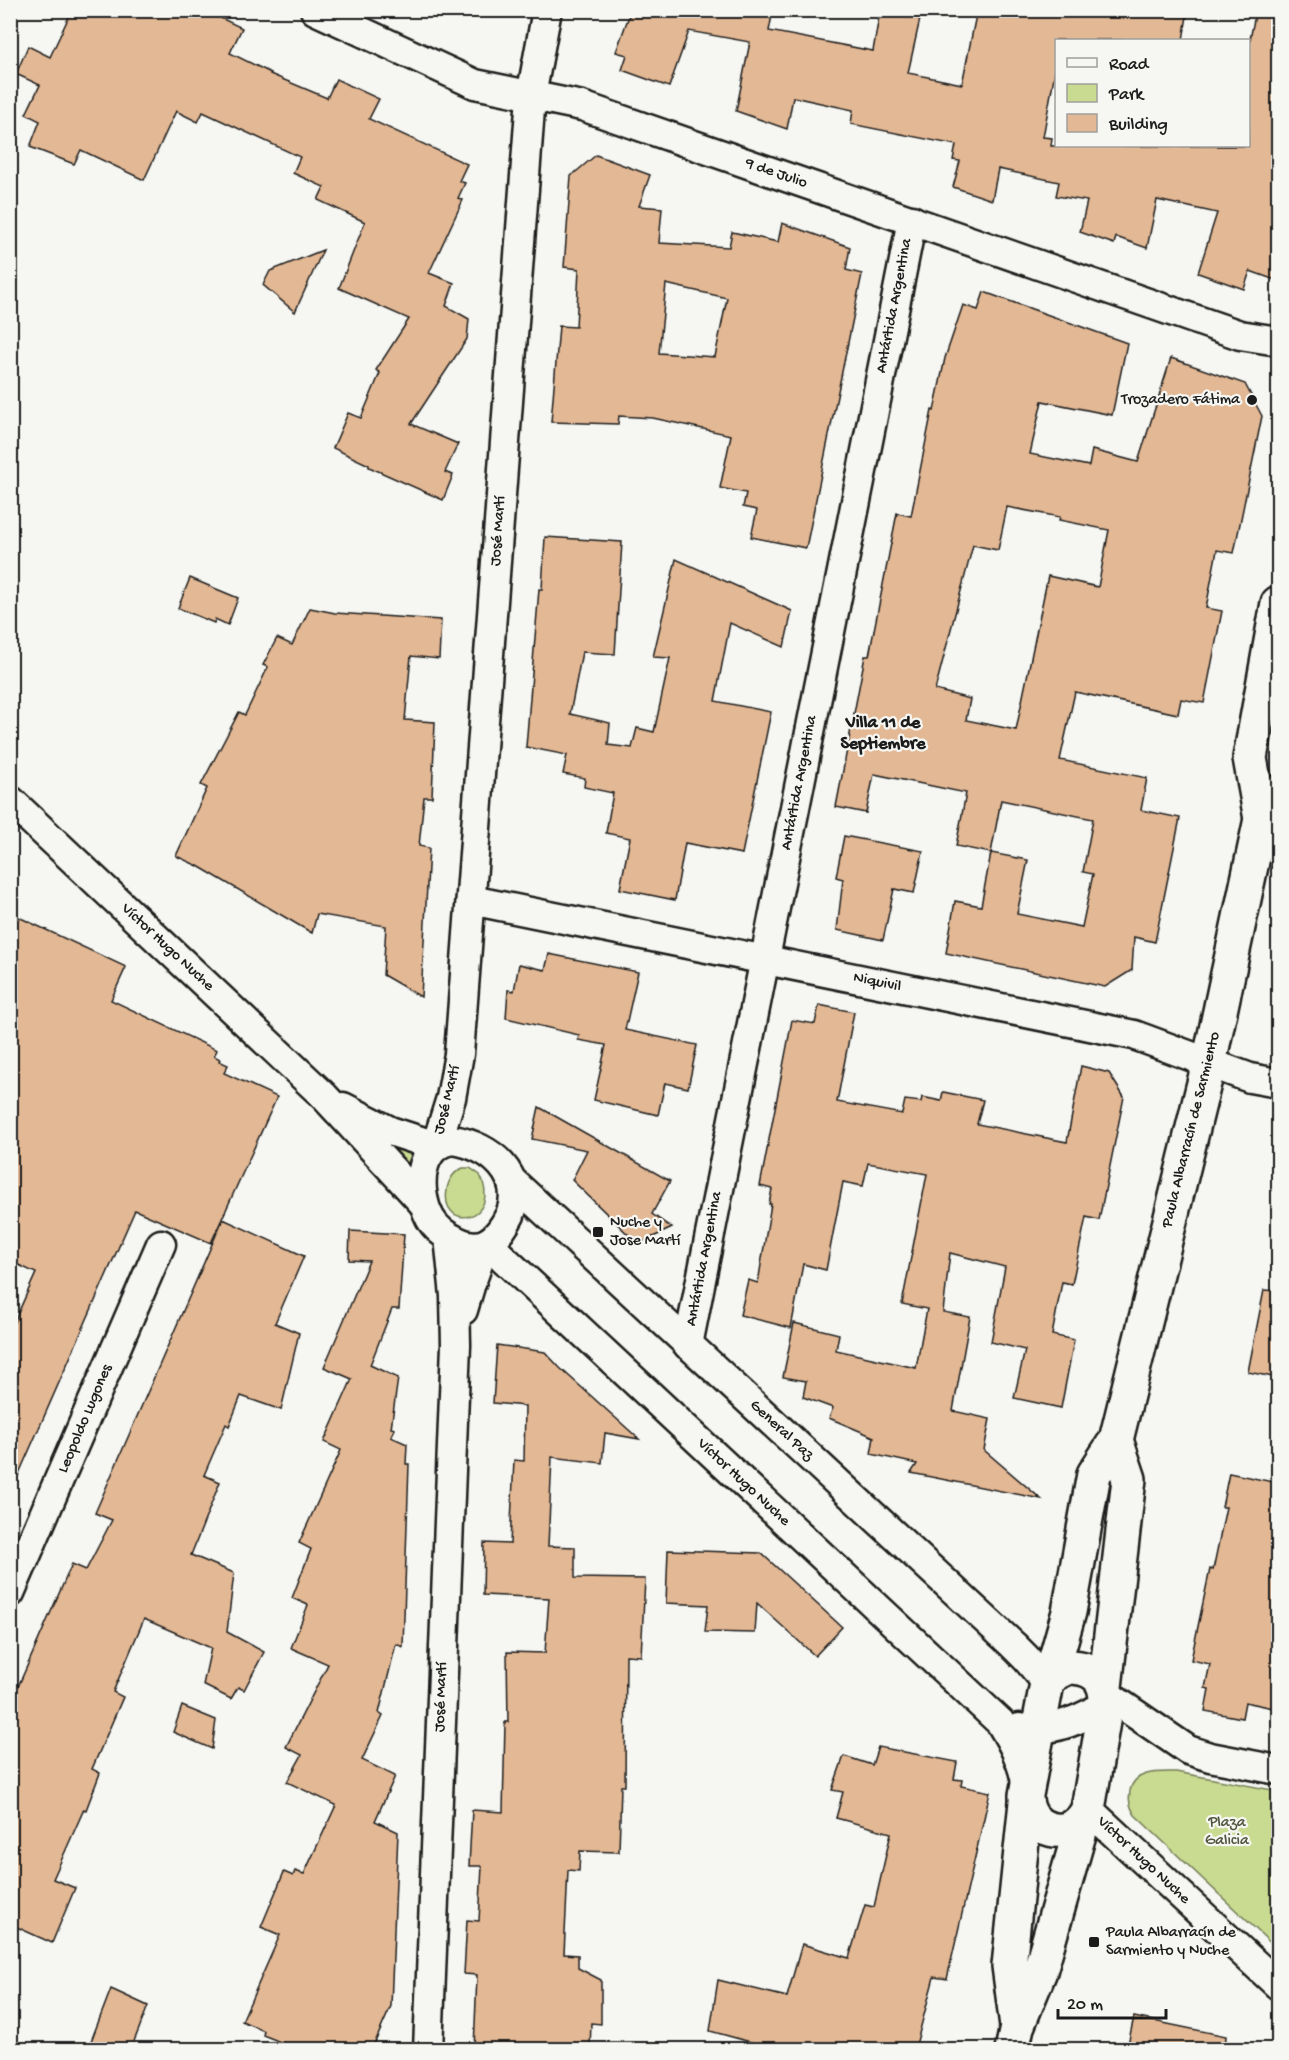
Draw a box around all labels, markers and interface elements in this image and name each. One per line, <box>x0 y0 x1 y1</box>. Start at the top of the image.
legend <box>1055 39 1250 147</box>
text: Road <box>1109 55 1150 76</box>
text: Park <box>1108 85 1145 106</box>
text: Building <box>1108 115 1168 136</box>
street label: 9 de Julio <box>741 154 810 193</box>
street label: Antártida Argentina <box>873 236 918 375</box>
place label: Trozadero Fátima <box>1120 391 1241 410</box>
marker: Trozadero Fátima <box>1245 393 1259 407</box>
street label: José Martí <box>487 495 511 567</box>
street label: Antártida Argentina <box>778 713 823 852</box>
district label: Villa 11 de Septiembre <box>841 713 926 755</box>
street label: Víctor Hugo Nuche <box>116 899 218 996</box>
street label: Niquivil <box>851 969 903 997</box>
street label: Paula Albarracín de Sarmiento <box>1158 1030 1226 1231</box>
street label: José Martí <box>430 1063 466 1136</box>
street label: Antártida Argentina <box>683 1189 728 1328</box>
place label: Nuche y Jose Martí <box>610 1214 681 1251</box>
marker: Nuche y Jose Martí <box>591 1225 605 1239</box>
street label: Leopoldo Lugones <box>55 1361 118 1476</box>
street label: General Paz <box>745 1396 818 1466</box>
street label: Víctor Hugo Nuche <box>692 1434 794 1531</box>
street label: José Martí <box>431 1661 453 1732</box>
street label: Víctor Hugo Nuche <box>1092 1812 1194 1909</box>
park label: Plaza Galicia <box>1205 1814 1250 1851</box>
place label: Paula Albarracín de Sarmiento y Nuche <box>1105 1924 1237 1961</box>
marker: Paula Albarracín de Sarmiento y Nuche <box>1087 1935 1101 1949</box>
scale bar <box>1058 1982 1166 2020</box>
text: 20 m <box>1067 1995 1103 2016</box>

